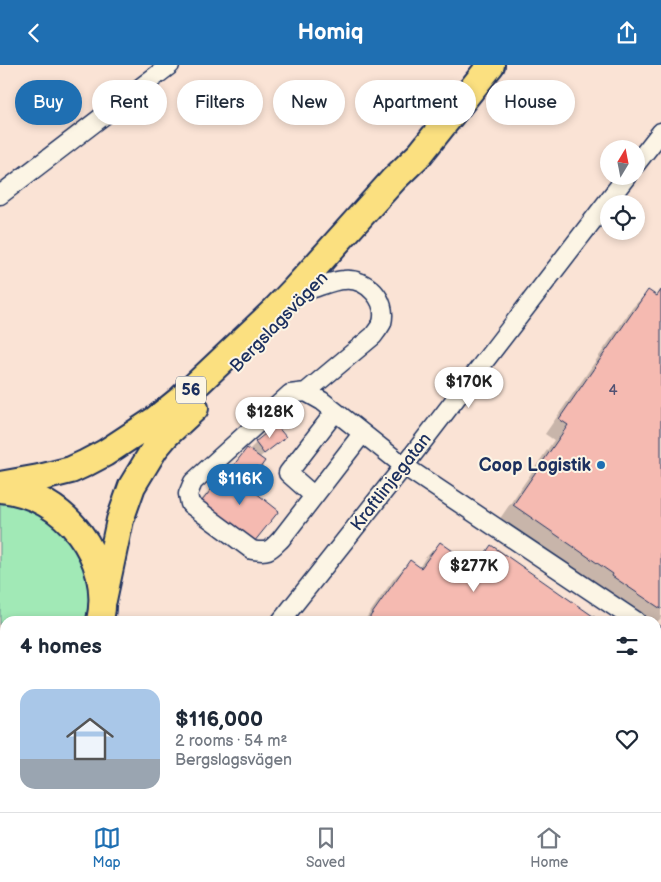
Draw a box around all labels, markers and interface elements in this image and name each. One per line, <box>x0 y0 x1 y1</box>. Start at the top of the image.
icon: back <box>20 19 48 47</box>
text: Homiq <box>298 19 363 46</box>
icon: share <box>613 19 641 47</box>
chip: Buy <box>15 80 82 125</box>
chip: Rent <box>92 80 167 125</box>
chip: Filters <box>177 80 263 125</box>
chip: New <box>273 80 345 125</box>
chip: Apartment <box>355 80 476 125</box>
chip: House <box>486 80 575 125</box>
north arrow <box>600 140 645 185</box>
map controls <box>600 140 645 240</box>
button: locate <box>600 195 645 240</box>
street label: Bergslagsvägen <box>226 267 332 377</box>
pin: $170K <box>434 367 504 409</box>
text: $170K <box>446 373 492 392</box>
road number: 56 <box>176 377 206 403</box>
house number: 4 <box>608 381 618 400</box>
pin: $128K <box>235 397 305 439</box>
text: $128K <box>246 403 294 422</box>
street label: Kraftlinjegatan <box>346 429 436 535</box>
place label: Coop Logistik <box>479 455 592 476</box>
marker: Coop Logistik <box>595 459 607 471</box>
pin: $116K <box>205 463 275 506</box>
text: $116K <box>218 470 262 489</box>
pin: $277K <box>439 551 509 593</box>
text: $277K <box>450 557 498 576</box>
icon: filters <box>613 632 641 660</box>
text: 4 homes <box>20 634 102 659</box>
text: $116,000 <box>175 707 263 732</box>
icon: home <box>60 709 120 769</box>
icon: heart <box>613 725 641 753</box>
text: 2 rooms · 54 m² <box>175 732 287 751</box>
text: Bergslagsvägen <box>175 751 292 770</box>
tab: Map <box>93 824 121 871</box>
tab: Saved <box>306 824 345 871</box>
tab: Home <box>530 824 568 871</box>

